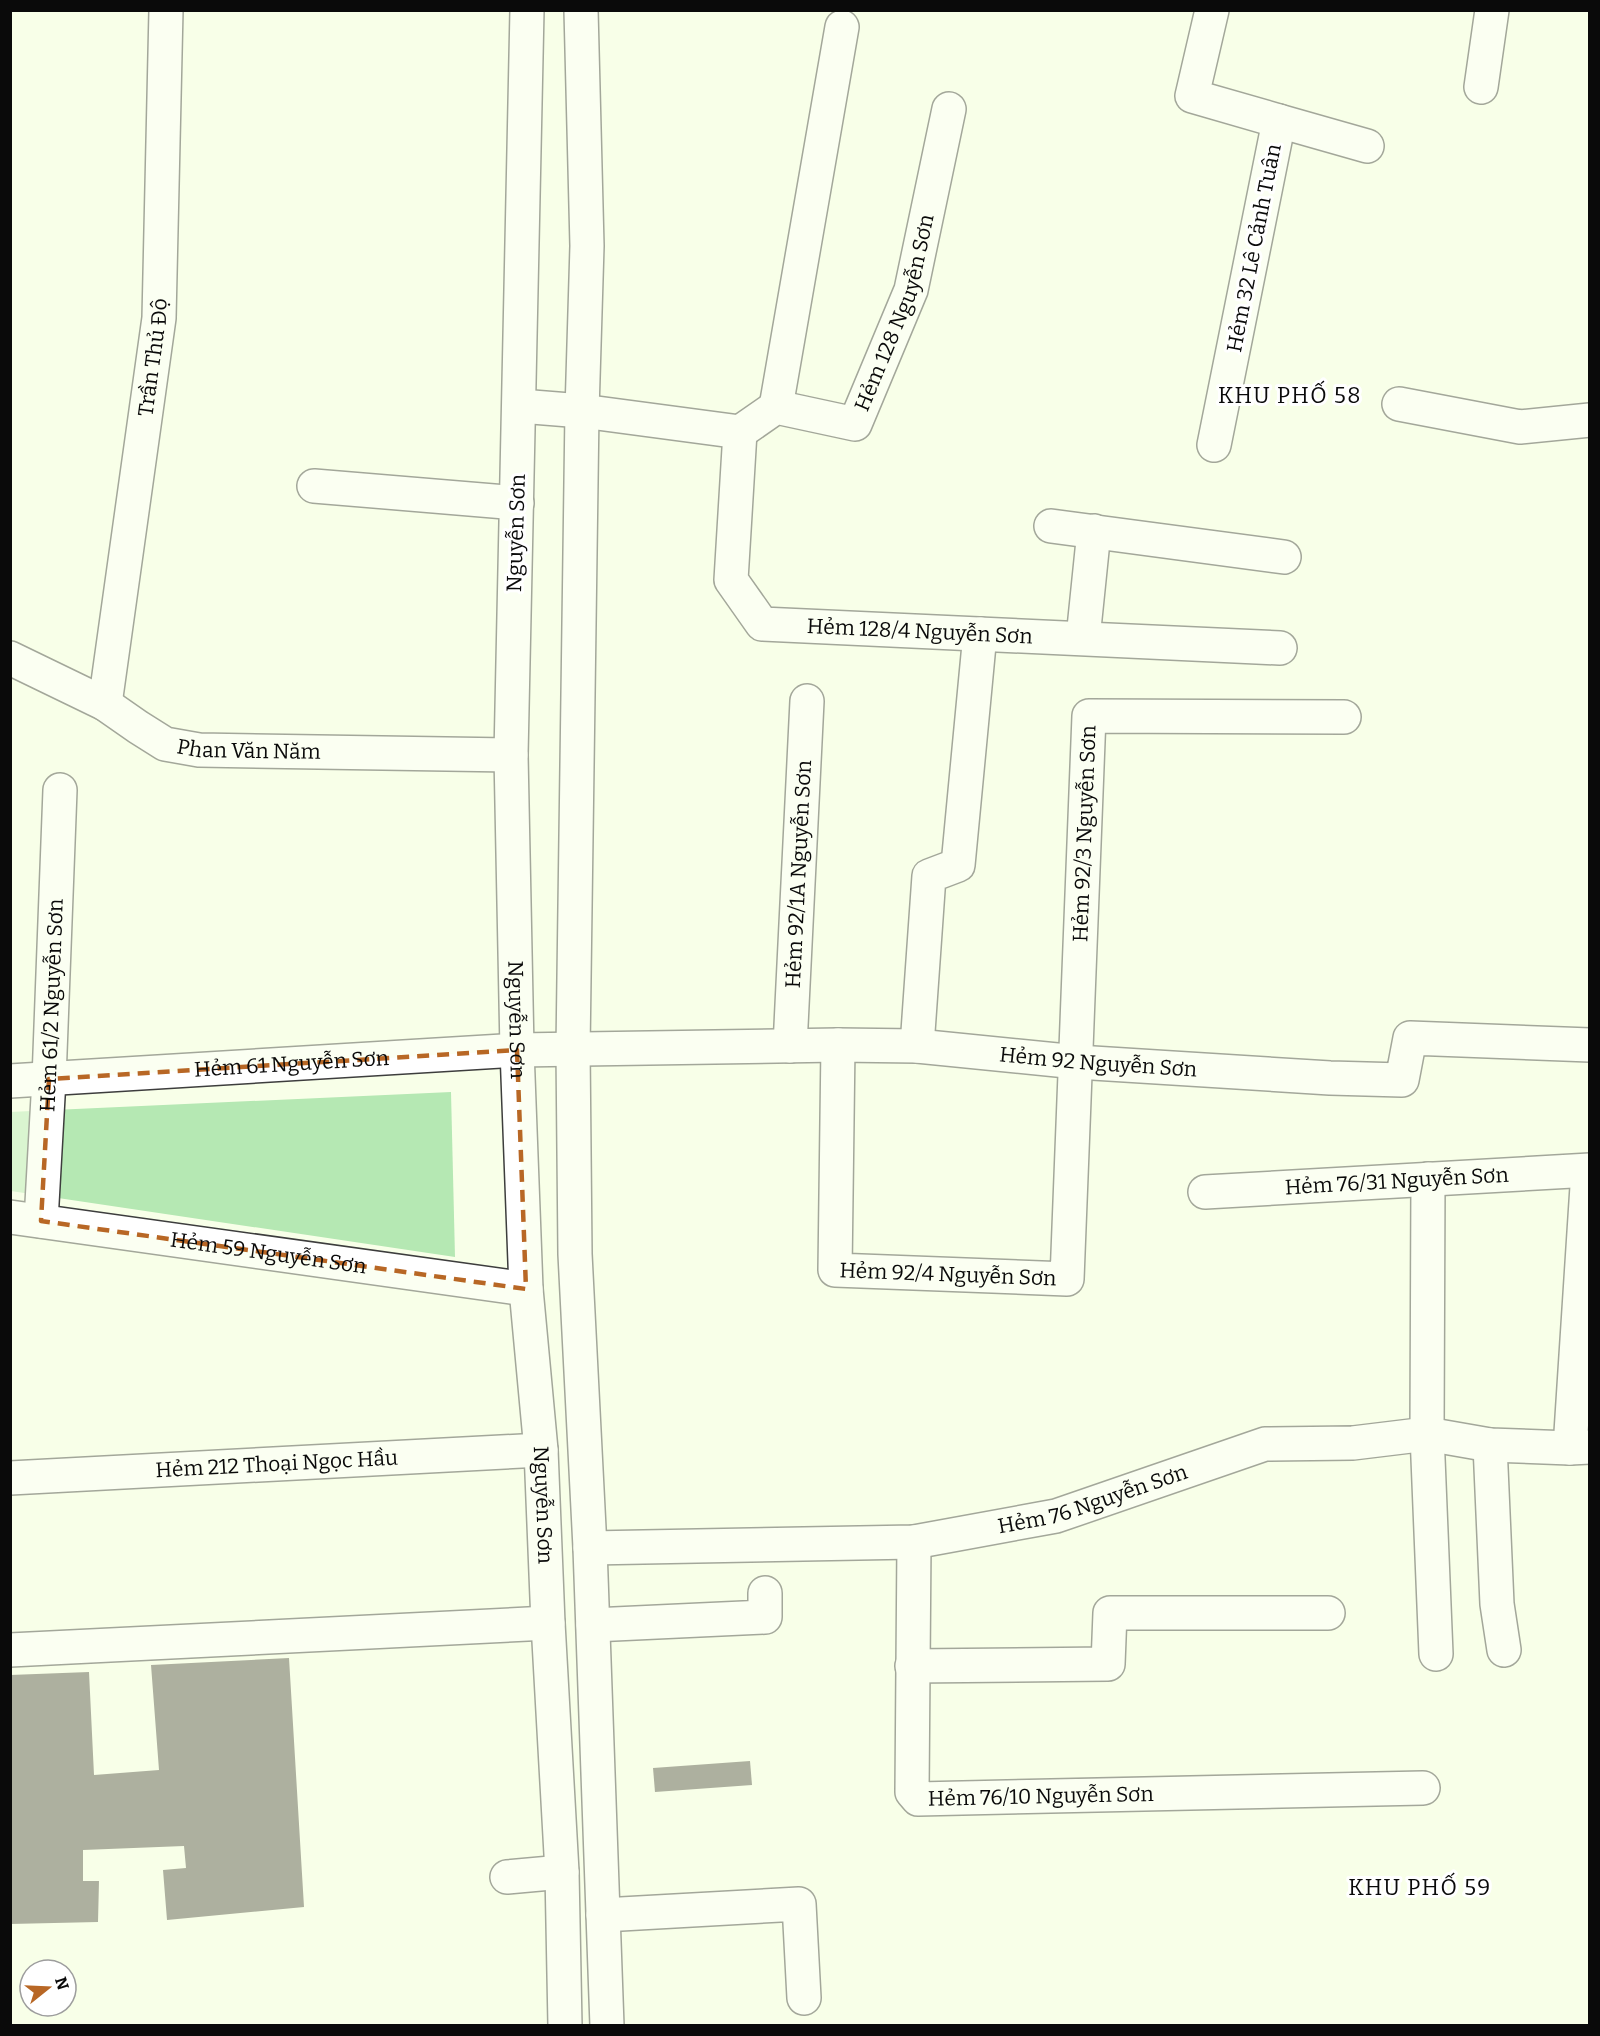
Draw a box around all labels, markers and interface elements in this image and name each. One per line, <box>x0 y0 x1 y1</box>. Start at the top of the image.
street label: Hẻm 32 Lê Cảnh Tuân <box>1221 142 1287 354</box>
street label: Hẻm 128 Nguyễn Sơn <box>849 212 940 415</box>
street label: Trần Thủ Độ <box>132 298 172 418</box>
district label: KHU PHỐ 58 <box>1218 380 1362 409</box>
street label: Nguyễn Sơn <box>501 474 531 592</box>
street label: Hẻm 128/4 Nguyễn Sơn <box>806 613 1033 650</box>
street label: Hẻm 92/3 Nguyễn Sơn <box>1067 725 1102 942</box>
street label: Phan Văn Năm <box>175 733 321 765</box>
street label: Hẻm 92/1A Nguyễn Sơn <box>780 760 817 989</box>
street label: Hẻm 61/2 Nguyễn Sơn <box>34 898 69 1113</box>
street label: Nguyễn Sơn <box>502 960 531 1079</box>
street label: Hẻm 92 Nguyễn Sơn <box>998 1041 1198 1083</box>
street label: Hẻm 61 Nguyễn Sơn <box>193 1045 390 1083</box>
street label: Hẻm 76/31 Nguyễn Sơn <box>1284 1162 1509 1200</box>
street label: Hẻm 59 Nguyễn Sơn <box>169 1227 368 1280</box>
street label: Hẻm 92/4 Nguyễn Sơn <box>839 1257 1057 1292</box>
street label: Hẻm 212 Thoại Ngọc Hầu <box>155 1445 398 1483</box>
street label: Nguyễn Sơn <box>528 1445 559 1564</box>
street label: Hẻm 76 Nguyễn Sơn <box>996 1459 1191 1539</box>
street label: Hẻm 76/10 Nguyễn Sơn <box>928 1781 1154 1812</box>
district label: KHU PHỐ 59 <box>1348 1872 1492 1901</box>
north arrow <box>18 1958 78 2018</box>
text: N <box>51 1975 73 1992</box>

